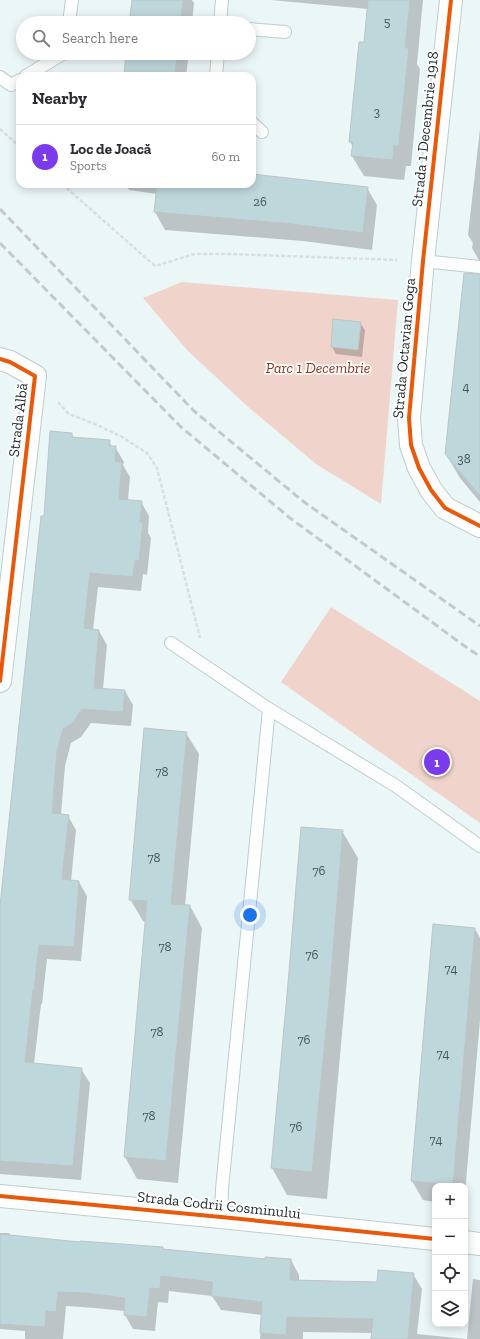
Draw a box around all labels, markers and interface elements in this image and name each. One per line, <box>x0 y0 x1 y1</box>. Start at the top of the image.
house number: 5 <box>384 14 391 29</box>
search box <box>16 16 256 60</box>
icon: search <box>30 27 52 49</box>
text: Search here <box>62 29 138 47</box>
street label: Strada 1 Decembrie 1918 <box>408 50 442 208</box>
text: Nearby <box>32 88 87 108</box>
house number: 3 <box>374 104 380 119</box>
text: Loc de Joacă <box>70 140 151 158</box>
text: 1 <box>42 149 48 164</box>
text: 60 m <box>211 149 240 164</box>
text: Sports <box>70 158 107 173</box>
house number: 26 <box>253 194 267 209</box>
street label: Strada Octavian Goga <box>389 277 419 419</box>
park label: Parc 1 Decembrie <box>266 359 370 377</box>
house number: 4 <box>462 379 470 394</box>
street label: Strada Albă <box>5 382 31 458</box>
house number: 38 <box>457 451 471 466</box>
pin: 1 <box>424 747 450 777</box>
house number: 78 <box>155 764 169 779</box>
house number: 78 <box>147 850 161 865</box>
house number: 76 <box>312 863 326 878</box>
your location <box>240 905 260 925</box>
house number: 78 <box>158 939 172 954</box>
house number: 76 <box>305 947 319 962</box>
house number: 74 <box>445 961 457 976</box>
house number: 78 <box>150 1024 164 1039</box>
house number: 76 <box>297 1032 311 1047</box>
house number: 74 <box>437 1046 449 1061</box>
house number: 78 <box>142 1108 156 1123</box>
house number: 76 <box>289 1119 303 1134</box>
house number: 74 <box>430 1132 442 1147</box>
map controls <box>432 1183 468 1327</box>
button: + <box>432 1183 468 1219</box>
street label: Strada Codrii Cosminului <box>136 1187 302 1223</box>
button: − <box>432 1219 468 1255</box>
button: locate <box>432 1255 468 1291</box>
button: layers <box>432 1291 468 1327</box>

